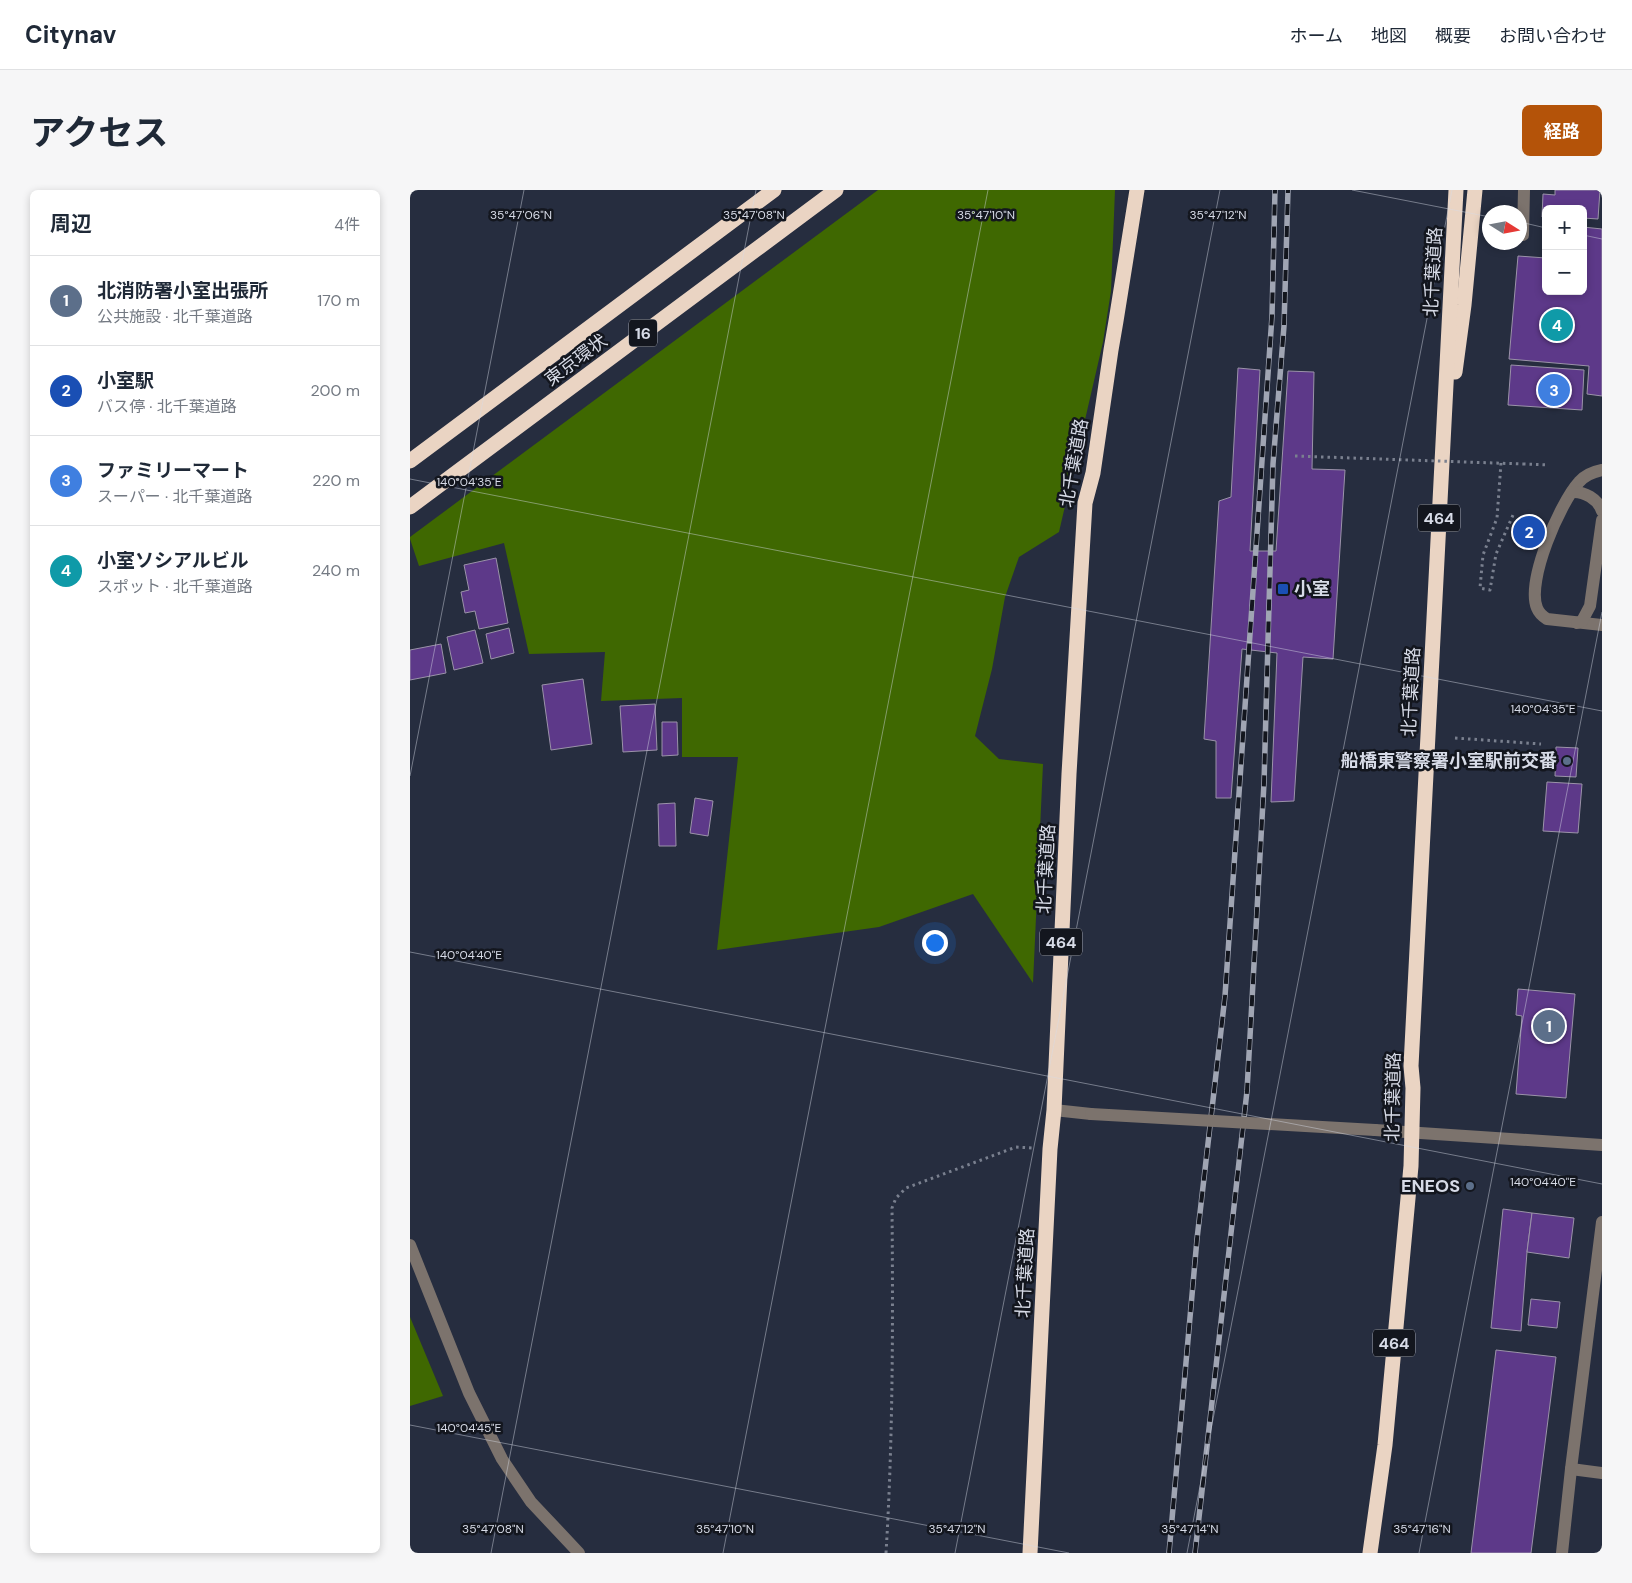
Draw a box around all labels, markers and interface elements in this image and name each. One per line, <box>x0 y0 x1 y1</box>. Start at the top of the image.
text: Citynav <box>25 19 116 50</box>
text: ホーム <box>1290 24 1343 48</box>
text: 地図 <box>1371 24 1407 48</box>
text: 概要 <box>1435 24 1471 48</box>
text: お問い合わせ <box>1499 24 1607 48</box>
button: 経路 <box>1522 105 1602 156</box>
text: アクセス <box>30 110 168 156</box>
north arrow <box>1482 205 1527 250</box>
map controls <box>1542 205 1587 295</box>
button: + <box>1542 205 1587 250</box>
text: 35°47'06"N <box>490 207 552 223</box>
text: 35°47'08"N <box>723 207 785 223</box>
text: 35°47'10"N <box>957 207 1015 223</box>
text: 35°47'12"N <box>1190 207 1246 223</box>
text: 周辺 <box>50 210 92 238</box>
text: 4件 <box>334 214 360 235</box>
street label: 北千葉道路 <box>1419 226 1447 318</box>
button: − <box>1542 250 1587 295</box>
text: 北消防署小室出張所 <box>97 278 268 303</box>
text: 1 <box>63 290 69 311</box>
text: 170 m <box>317 290 360 311</box>
text: 公共施設 · 北千葉道路 <box>97 306 253 327</box>
pin: 4 <box>1541 306 1573 344</box>
road number: 16 <box>629 320 657 346</box>
street label: 東京環状 <box>540 329 612 391</box>
text: 小室駅 <box>97 368 154 393</box>
pin: 3 <box>1538 371 1570 409</box>
text: 2 <box>61 380 71 401</box>
text: 200 m <box>311 380 360 401</box>
text: バス停 · 北千葉道路 <box>97 396 237 417</box>
street label: 北千葉道路 <box>1054 417 1094 509</box>
text: ファミリーマート <box>97 458 249 483</box>
text: 3 <box>61 470 71 491</box>
text: 220 m <box>312 470 360 491</box>
text: 140°04'35"E <box>436 474 502 490</box>
text: スーパー · 北千葉道路 <box>97 486 253 507</box>
road number: 464 <box>1418 504 1460 532</box>
pin: 2 <box>1513 513 1545 551</box>
text: 小室ソシアルビル <box>97 548 249 573</box>
text: 4 <box>61 560 71 581</box>
text: 240 m <box>312 560 360 581</box>
text: スポット · 北千葉道路 <box>97 576 253 597</box>
place label: 小室 <box>1294 577 1330 601</box>
marker: 小室 <box>1276 582 1290 596</box>
street label: 北千葉道路 <box>1397 646 1425 738</box>
text: 140°04'35"E <box>1510 701 1576 717</box>
place label: 船橋東警察署小室駅前交番 <box>1341 749 1557 773</box>
marker: 船橋東警察署小室駅前交番 <box>1561 755 1573 767</box>
street label: 北千葉道路 <box>1032 823 1060 915</box>
road number: 464 <box>1040 929 1082 956</box>
your location <box>922 930 948 956</box>
text: 140°04'40"E <box>436 947 502 963</box>
pin: 1 <box>1533 1007 1565 1045</box>
street label: 北千葉道路 <box>1380 1052 1406 1142</box>
place label: ENEOS <box>1401 1174 1460 1198</box>
text: 140°04'40"E <box>1510 1174 1576 1190</box>
marker: ENEOS <box>1464 1180 1476 1192</box>
street label: 北千葉道路 <box>1011 1227 1039 1319</box>
road number: 464 <box>1373 1330 1415 1356</box>
text: 140°04'45"E <box>437 1420 502 1436</box>
text: 35°47'08"N <box>462 1521 524 1537</box>
text: 35°47'10"N <box>696 1521 754 1537</box>
text: 35°47'12"N <box>929 1521 985 1537</box>
text: 35°47'14"N <box>1161 1521 1219 1537</box>
text: 35°47'16"N <box>1393 1521 1451 1537</box>

